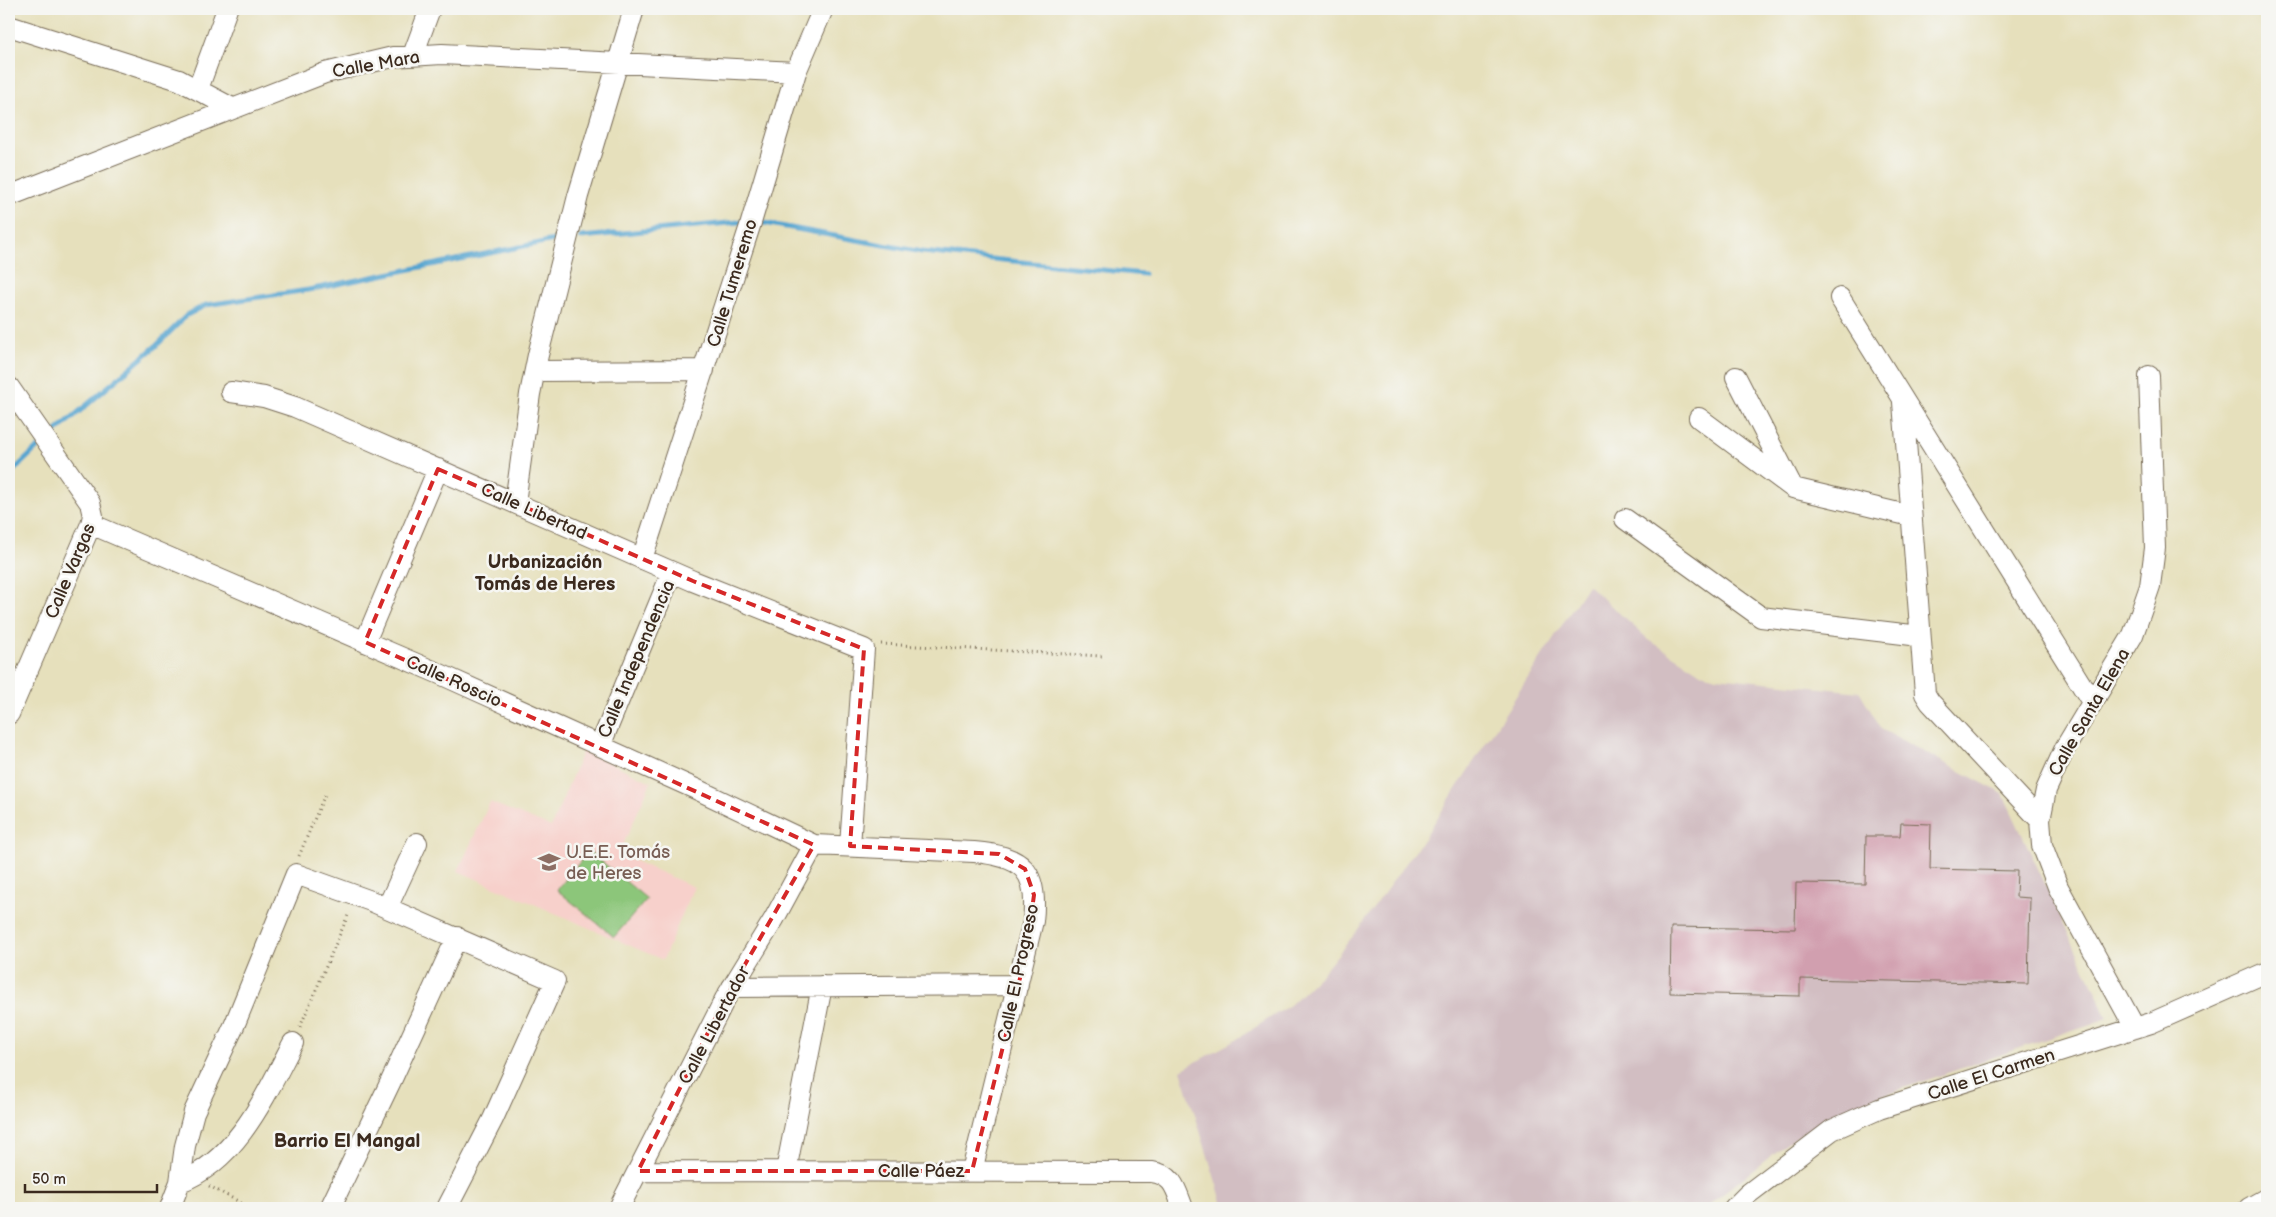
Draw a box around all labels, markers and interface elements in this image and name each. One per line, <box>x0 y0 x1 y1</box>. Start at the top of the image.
street label: Calle Mara <box>331 46 421 83</box>
street label: Calle Tumeremo <box>703 217 762 350</box>
street label: Calle Libertad <box>477 479 590 544</box>
street label: Calle Vargas <box>41 520 100 622</box>
district label: Urbanización Tomás de Heres <box>475 551 615 596</box>
street label: Calle Independencia <box>594 577 679 741</box>
street label: Calle Santa Elena <box>2044 645 2135 780</box>
street label: Calle Roscio <box>403 651 505 712</box>
place label: U.E.E. Tomás de Heres <box>566 842 670 884</box>
school or university icon: U.E.E. Tomás de Heres <box>536 849 562 875</box>
street label: Calle El Progreso <box>994 902 1043 1044</box>
street label: Calle Libertador <box>674 962 755 1088</box>
street label: Calle El Carmen <box>1925 1044 2057 1105</box>
district label: Barrio El Mangal <box>274 1130 420 1153</box>
street label: Calle Páez <box>878 1161 965 1182</box>
scale bar <box>25 1162 158 1194</box>
text: 50 m <box>32 1170 66 1189</box>

